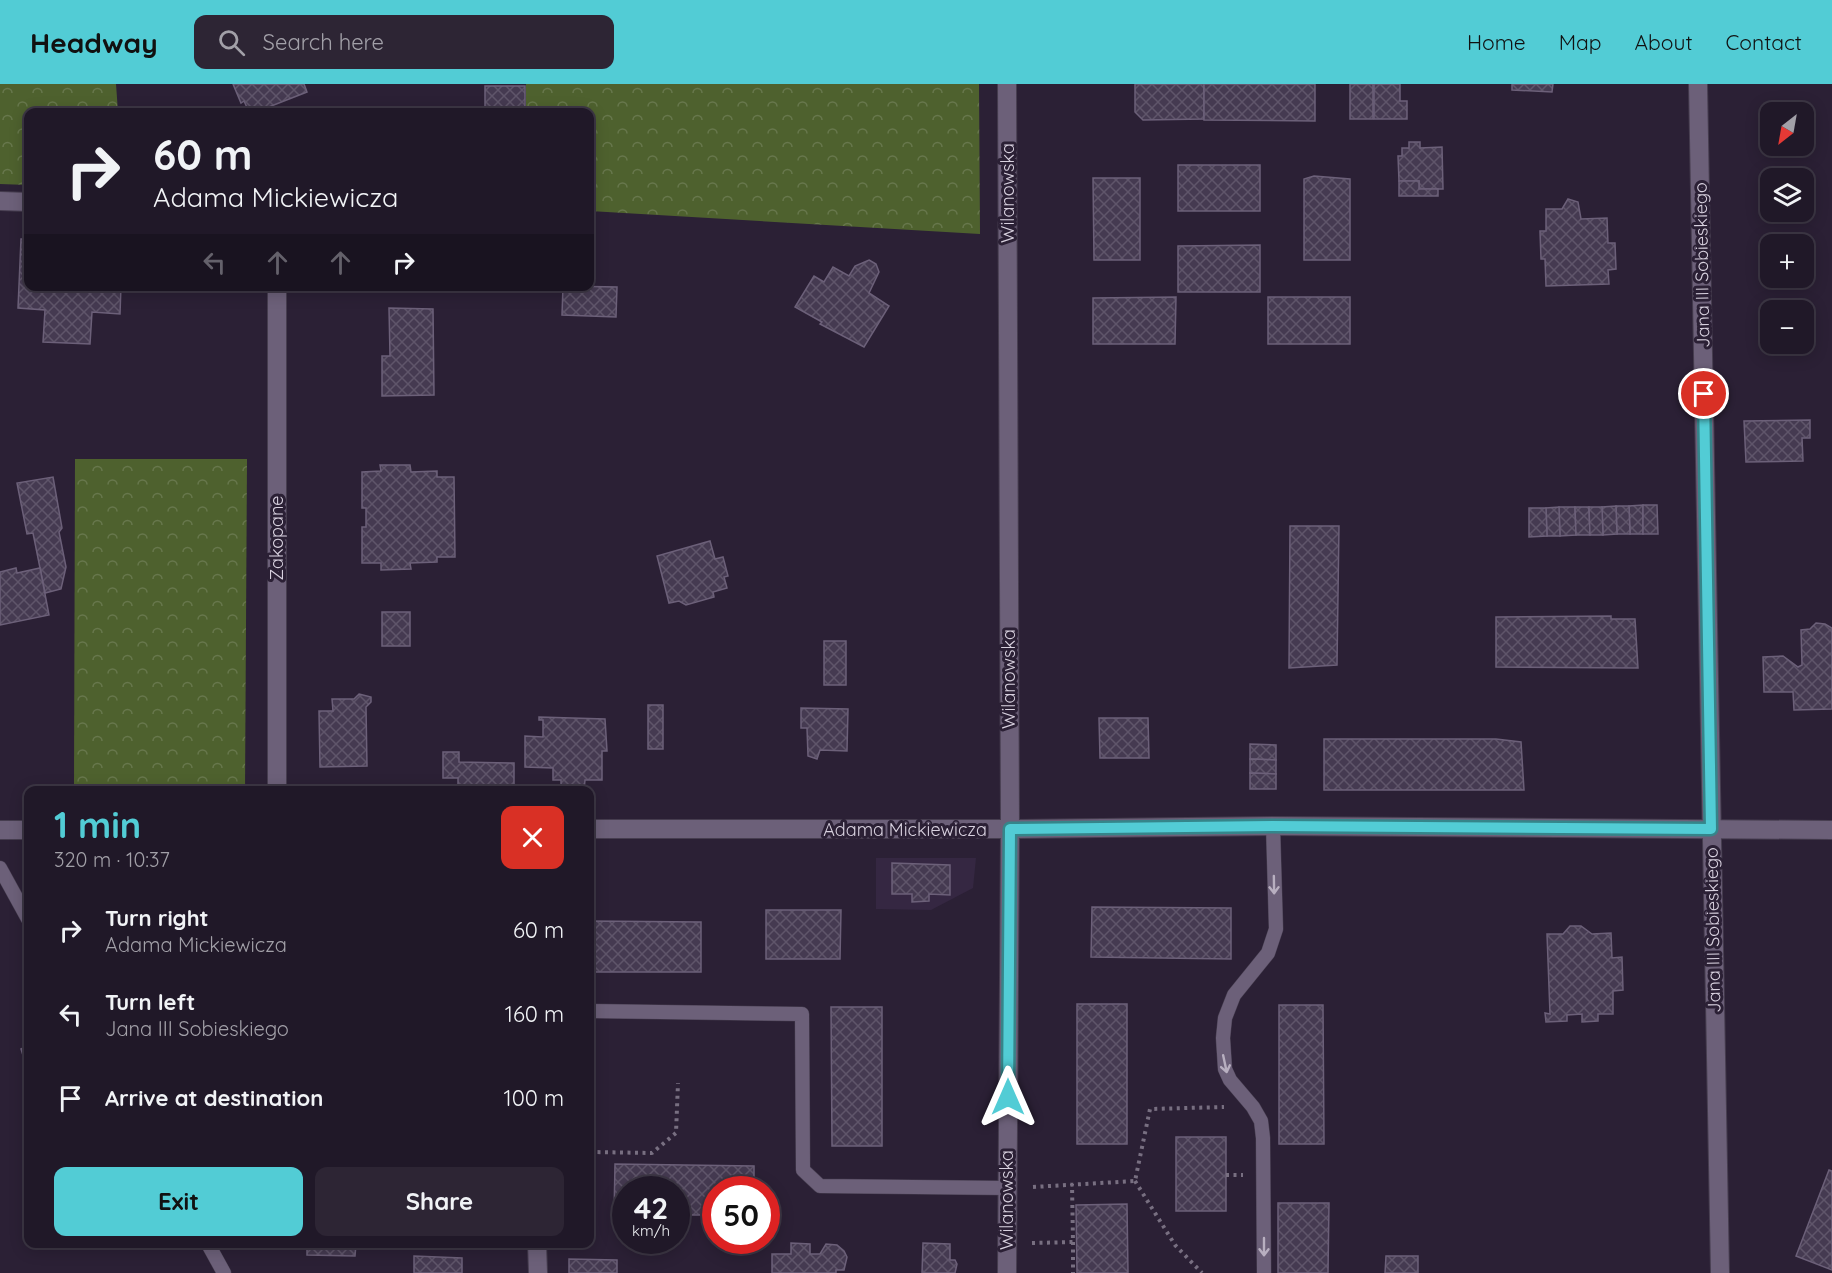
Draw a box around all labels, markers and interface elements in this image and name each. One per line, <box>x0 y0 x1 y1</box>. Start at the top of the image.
search box <box>194 15 614 69</box>
text: Headway <box>30 25 158 60</box>
icon: search <box>215 26 248 59</box>
text: Search here <box>263 28 384 56</box>
text: Home <box>1467 29 1526 55</box>
text: Map <box>1559 29 1602 55</box>
text: About <box>1635 29 1693 55</box>
text: Contact <box>1726 29 1802 55</box>
north arrow <box>1760 102 1814 156</box>
map controls <box>1760 102 1814 354</box>
text: 60 m <box>153 128 253 181</box>
icon: right <box>54 132 132 210</box>
street label: Wilanowska <box>996 143 1019 243</box>
button: layers <box>1760 168 1814 222</box>
text: Adama Mickiewicza <box>153 180 398 214</box>
street label: Jana III Sobieskiego <box>1689 182 1714 348</box>
button: + <box>1760 234 1814 288</box>
icon: left <box>198 246 231 279</box>
icon: ahead <box>261 246 294 279</box>
icon: ahead <box>324 246 357 279</box>
icon: right <box>387 246 420 279</box>
button: − <box>1760 300 1814 354</box>
pin <box>1678 368 1729 419</box>
icon: arrive <box>1687 377 1720 410</box>
street label: Zakopane <box>265 496 288 581</box>
street label: Wilanowska <box>997 629 1020 729</box>
text: 1 min <box>54 802 141 847</box>
button: close <box>501 806 564 869</box>
street label: Adama Mickiewicza <box>823 818 987 841</box>
text: 320 m · 10:37 <box>54 847 170 872</box>
street label: Jana III Sobieskiego <box>1700 847 1725 1013</box>
one-way arrow <box>1269 874 1280 894</box>
text: Turn right <box>105 904 209 932</box>
icon: right <box>54 914 87 947</box>
text: 60 m <box>513 916 564 944</box>
text: Adama Mickiewicza <box>105 932 287 957</box>
text: Turn left <box>105 988 195 1016</box>
icon: left <box>54 998 87 1031</box>
text: 160 m <box>505 1000 564 1028</box>
text: Jana III Sobieskiego <box>105 1016 289 1041</box>
one-way arrow <box>1220 1054 1231 1073</box>
position arrow <box>976 1065 1040 1129</box>
icon: arrive <box>54 1082 87 1115</box>
text: Arrive at destination <box>105 1084 323 1112</box>
text: 100 m <box>504 1084 564 1112</box>
street label: Wilanowska <box>995 1150 1018 1250</box>
button: Exit <box>54 1167 303 1236</box>
button: Share <box>315 1167 564 1236</box>
speed limit sign: 50 <box>702 1176 780 1254</box>
text: 42 <box>634 1189 668 1227</box>
text: km/h <box>632 1221 670 1240</box>
one-way arrow <box>1258 1237 1270 1257</box>

